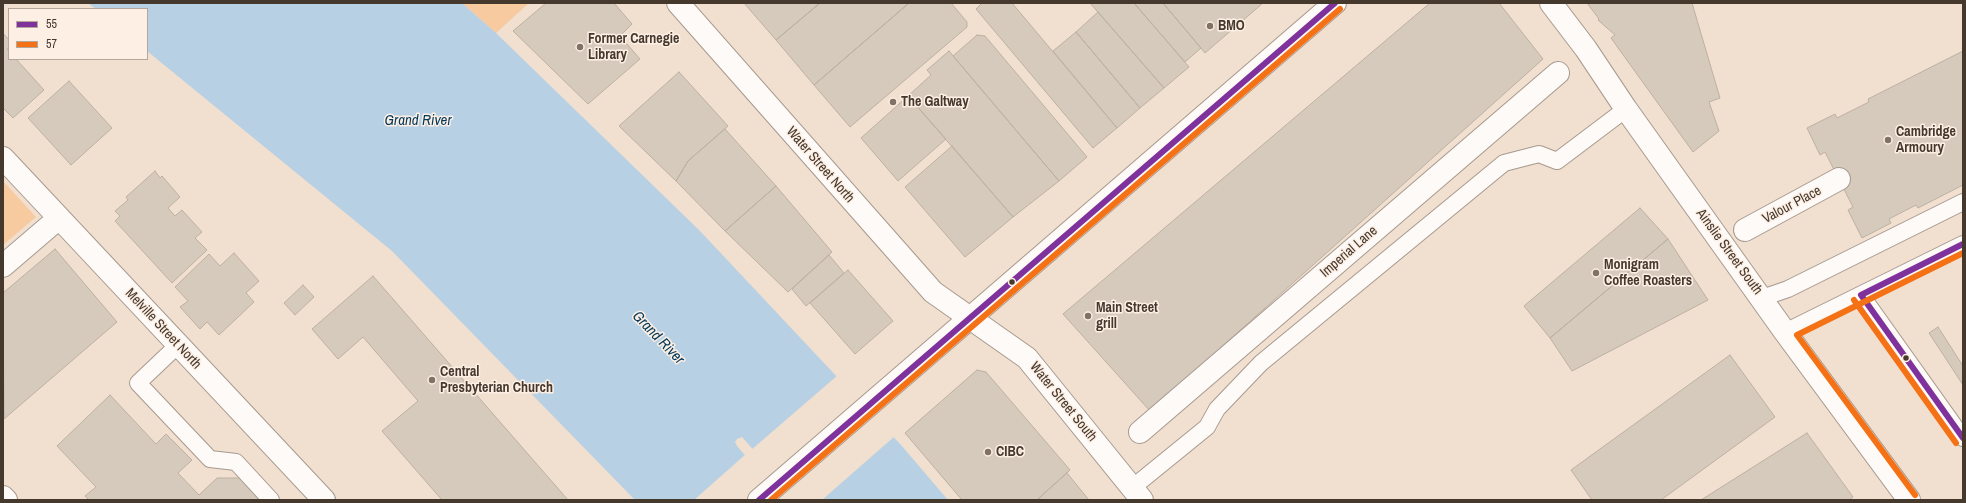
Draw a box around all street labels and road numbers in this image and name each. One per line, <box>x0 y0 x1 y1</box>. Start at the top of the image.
street label: Water Street North <box>782 124 858 206</box>
street label: Valour Place <box>1760 183 1824 227</box>
street label: Ainslie Street South <box>1692 206 1766 298</box>
street label: Imperial Lane <box>1317 223 1381 281</box>
street label: Melville Street North <box>121 285 205 373</box>
street label: Water Street South <box>1026 359 1100 445</box>

